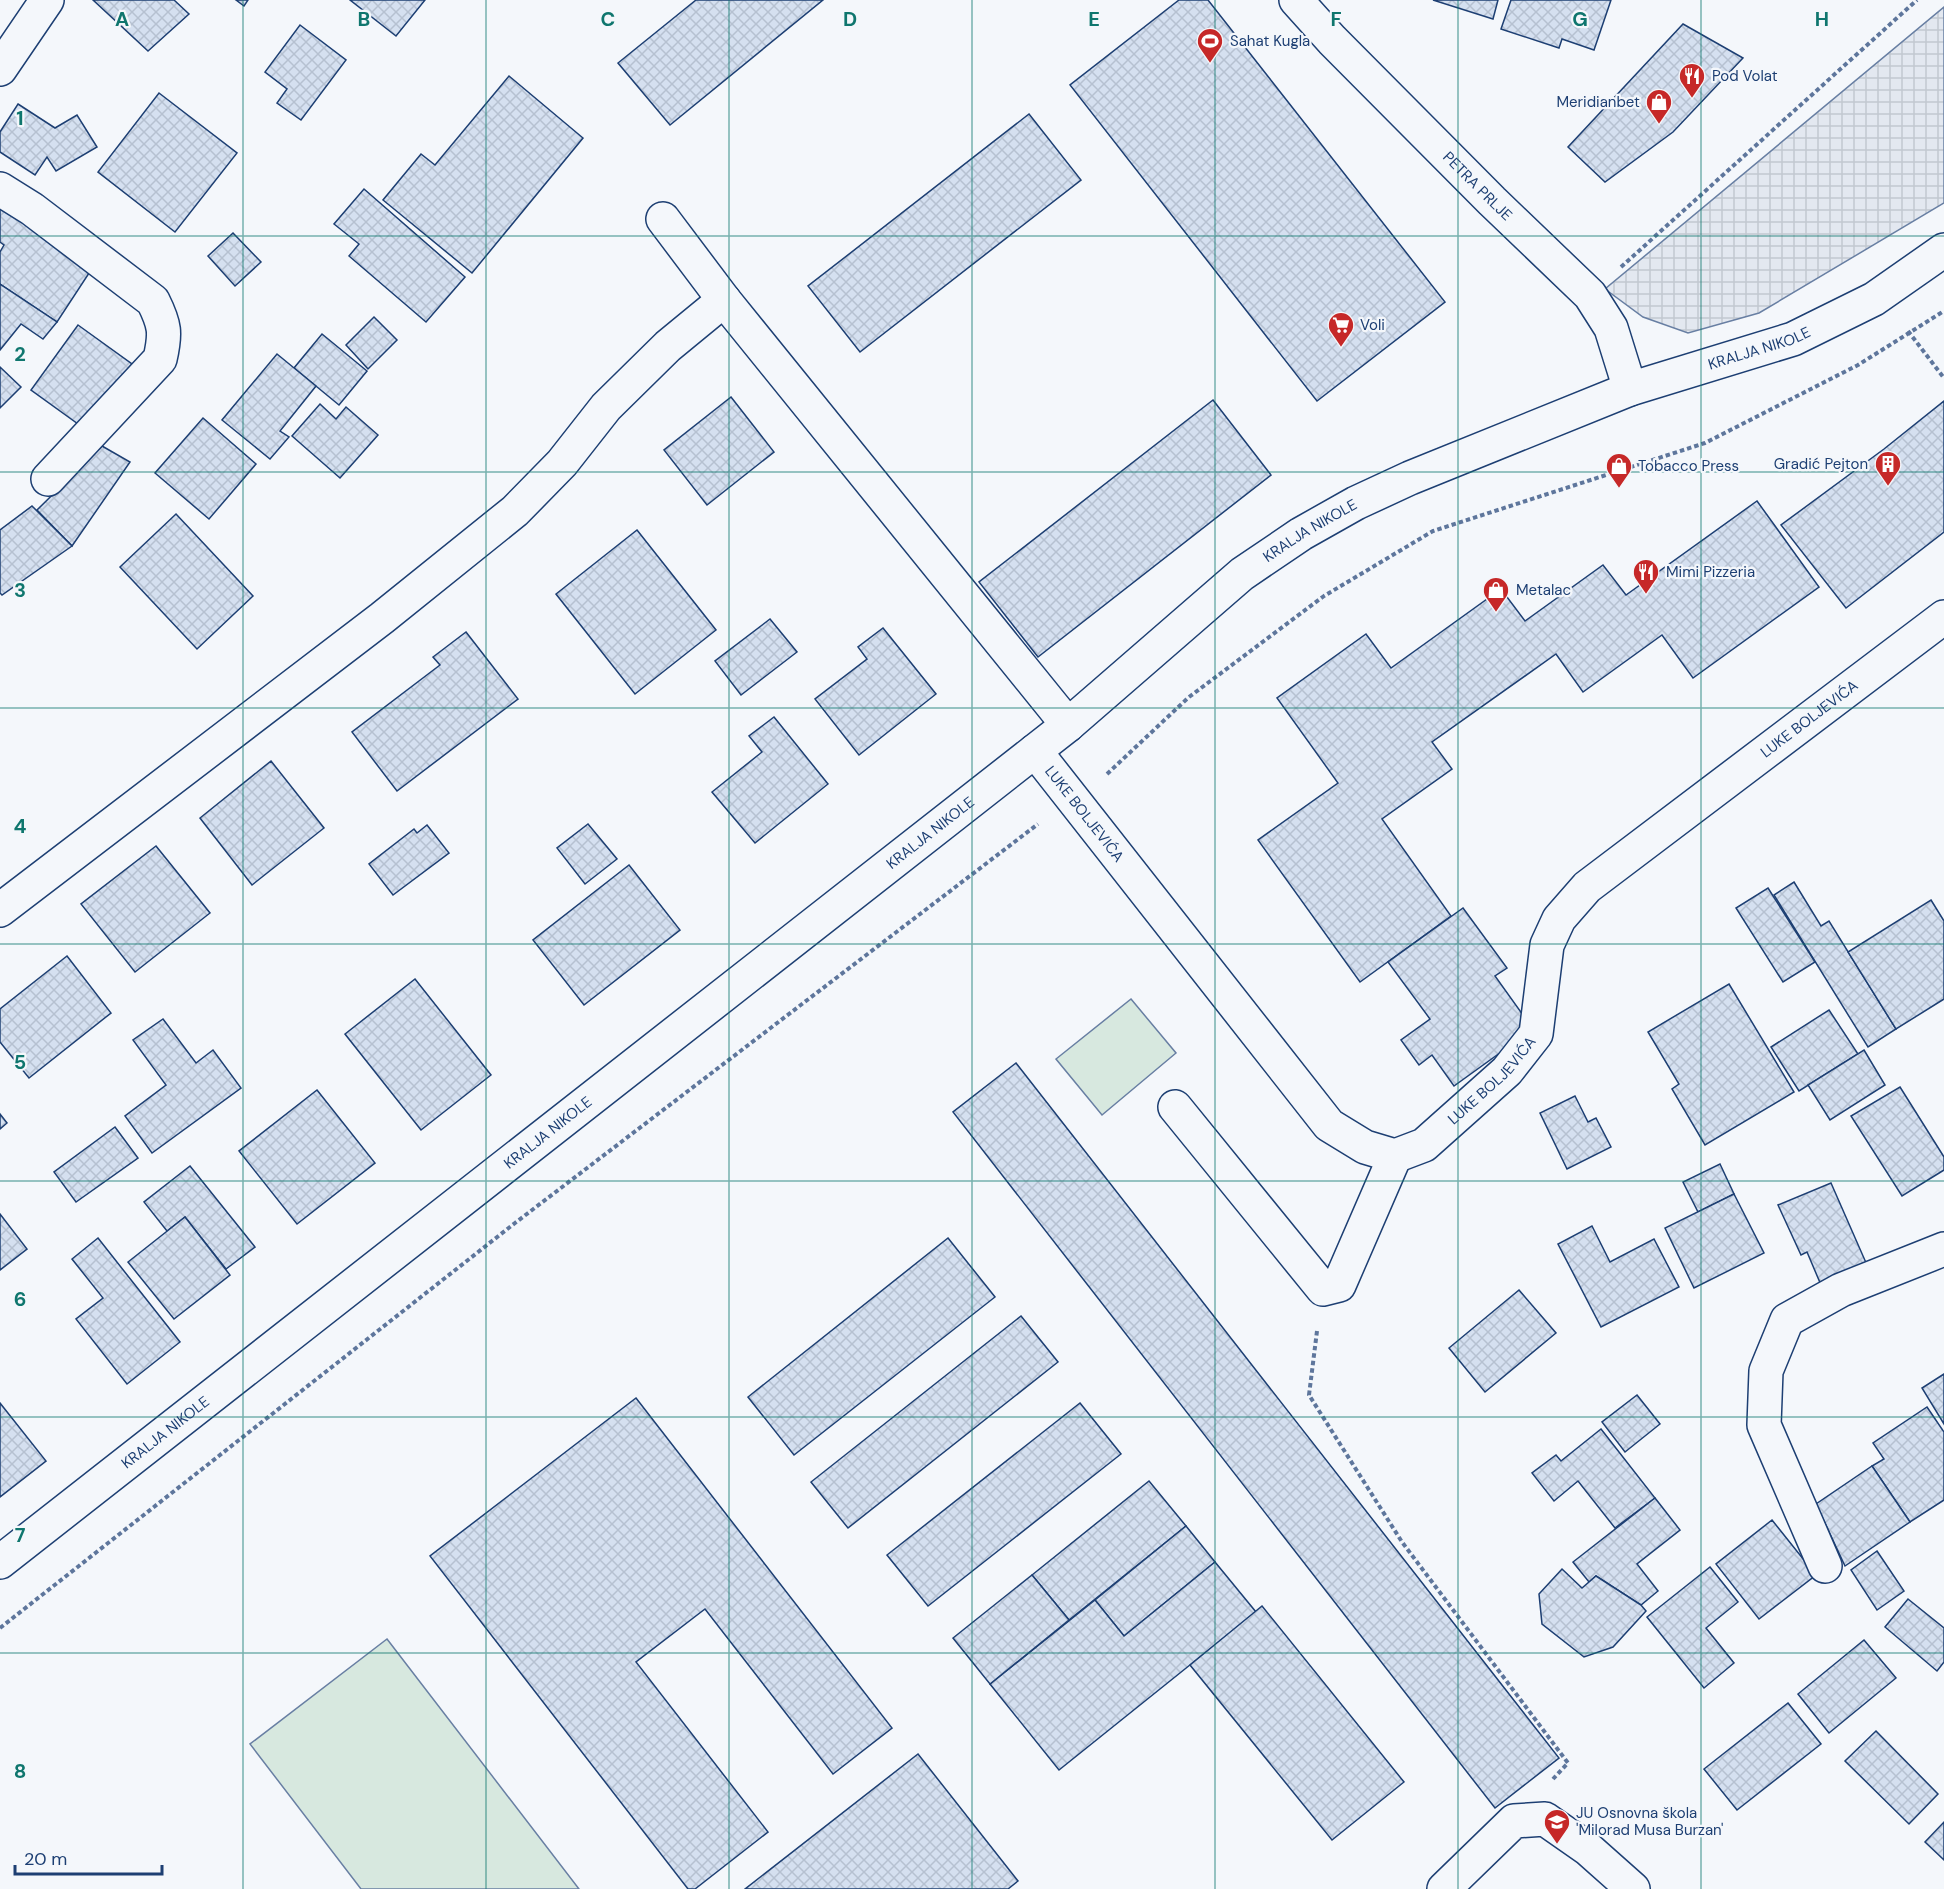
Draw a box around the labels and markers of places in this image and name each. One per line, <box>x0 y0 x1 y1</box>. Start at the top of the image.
sports icon: Sahat Kugla <box>1195 26 1225 64</box>
place label: Sahat Kugla <box>1230 31 1310 51</box>
restaurant icon: Pod Volat <box>1677 61 1707 99</box>
place label: Pod Volat <box>1712 66 1778 86</box>
shop icon: Meridianbet <box>1644 87 1674 125</box>
place label: Meridianbet <box>1556 92 1640 112</box>
supermarket icon: Voli <box>1326 310 1356 348</box>
place label: Voli <box>1360 315 1385 335</box>
building icon: Gradić Pejton <box>1873 449 1903 487</box>
shop icon: Tobacco Press <box>1604 451 1634 489</box>
place label: Gradić Pejton <box>1774 454 1868 474</box>
place label: Tobacco Press <box>1638 456 1739 476</box>
restaurant icon: Mimi Pizzeria <box>1631 557 1661 595</box>
place label: Mimi Pizzeria <box>1666 562 1755 582</box>
shop icon: Metalac <box>1481 575 1511 613</box>
place label: Metalac <box>1516 580 1571 600</box>
place label: JU Osnovna škola 'Milorad Musa Burzan' <box>1576 1803 1723 1840</box>
school or university icon: JU Osnovna škola 'Milorad Musa Burzan' <box>1542 1807 1572 1845</box>

